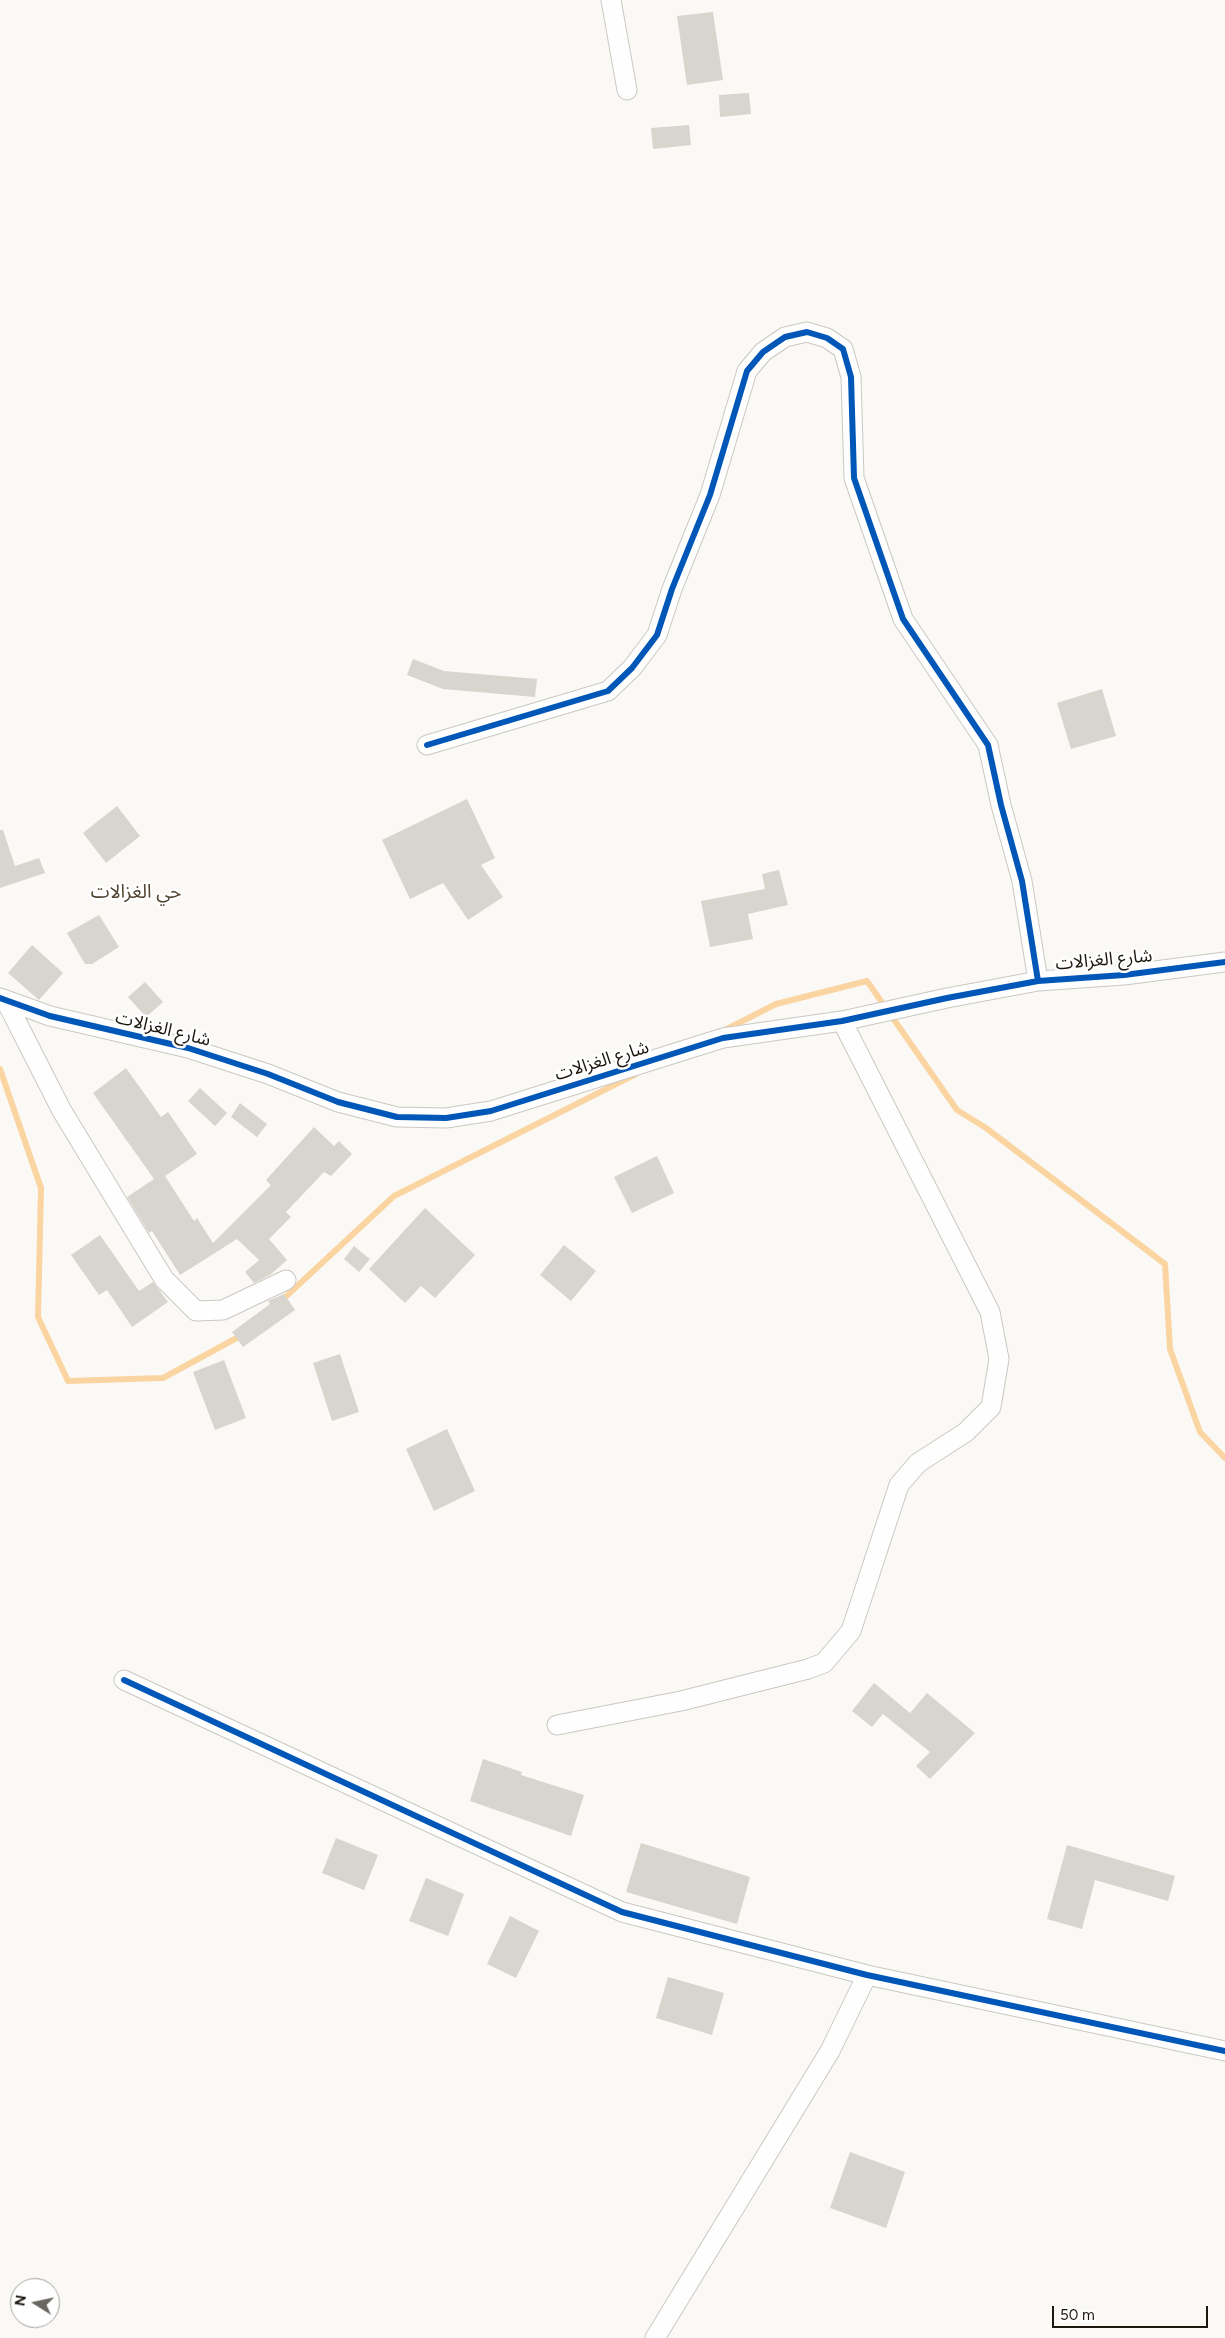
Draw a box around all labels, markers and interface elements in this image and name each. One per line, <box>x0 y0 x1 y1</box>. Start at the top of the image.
district label: حي الغزالات <box>91 881 181 903</box>
street label: شارع الغزالات <box>1055 945 1153 975</box>
street label: شارع الغزالات <box>113 1007 213 1051</box>
street label: شارع الغزالات <box>552 1036 652 1086</box>
north arrow <box>10 2278 60 2328</box>
text: N <box>11 2294 30 2307</box>
scale bar <box>1055 2296 1211 2328</box>
text: 50 m <box>1060 2306 1095 2324</box>

